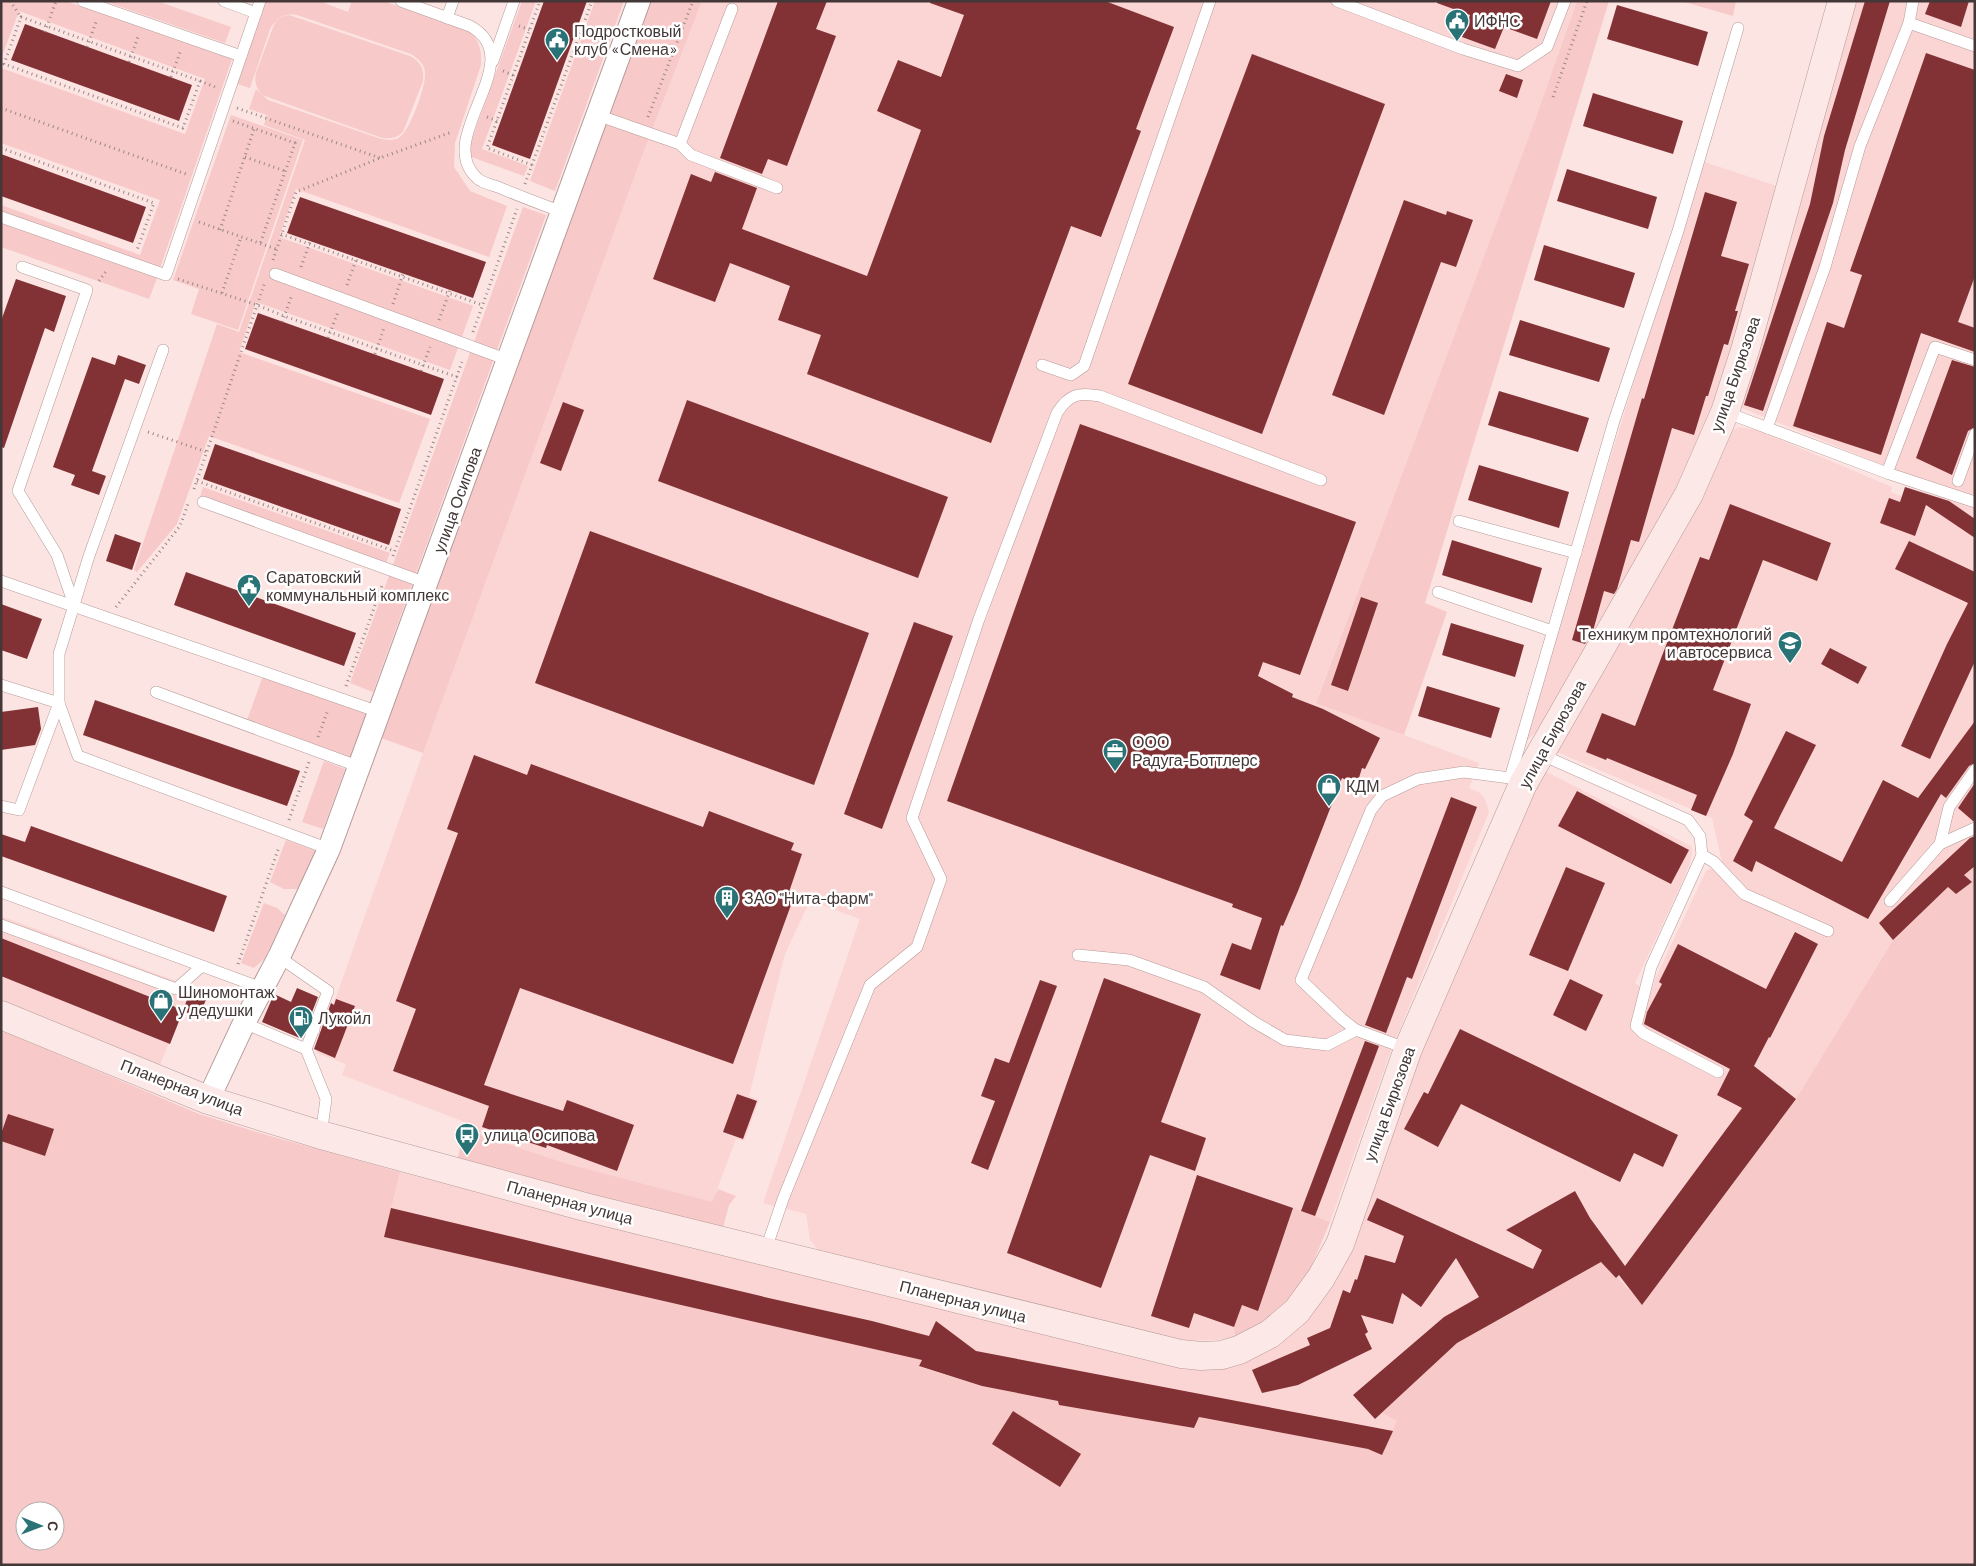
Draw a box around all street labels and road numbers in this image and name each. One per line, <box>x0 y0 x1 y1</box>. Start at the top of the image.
street label: улица Бирюзова <box>1706 314 1763 434</box>
street label: улица Осипова <box>429 444 485 555</box>
street label: улица Бирюзова <box>1514 676 1589 791</box>
street label: улица Бирюзова <box>1359 1044 1418 1164</box>
street label: Планерная улица <box>118 1054 246 1119</box>
street label: Планерная улица <box>505 1176 635 1228</box>
street label: Планерная улица <box>898 1276 1029 1325</box>

